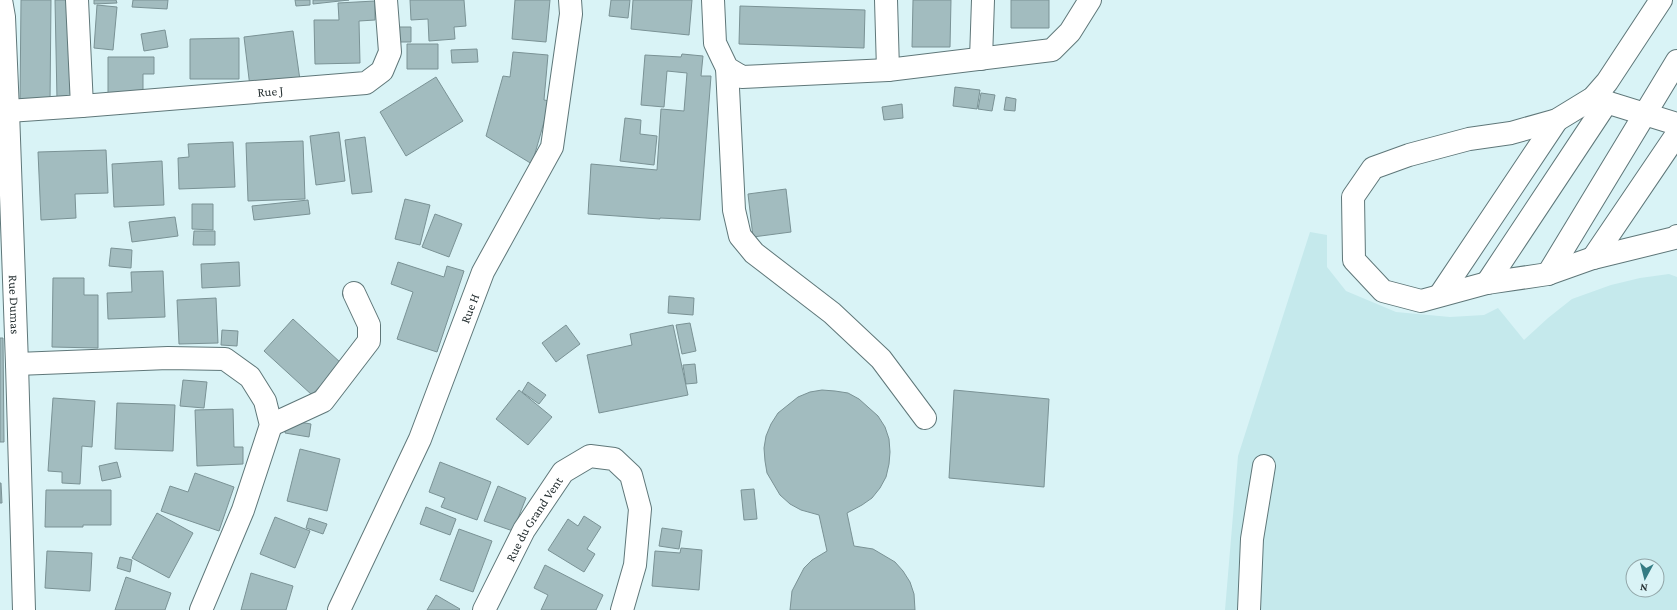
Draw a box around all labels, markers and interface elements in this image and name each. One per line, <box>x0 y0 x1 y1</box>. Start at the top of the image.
street label: Rue J <box>257 83 284 100</box>
street label: Rue Dumas <box>6 275 23 334</box>
street label: Rue H <box>457 291 482 325</box>
street label: Rue du Grand Vent <box>503 473 566 564</box>
north arrow <box>1625 558 1665 598</box>
text: N <box>1639 581 1648 594</box>

